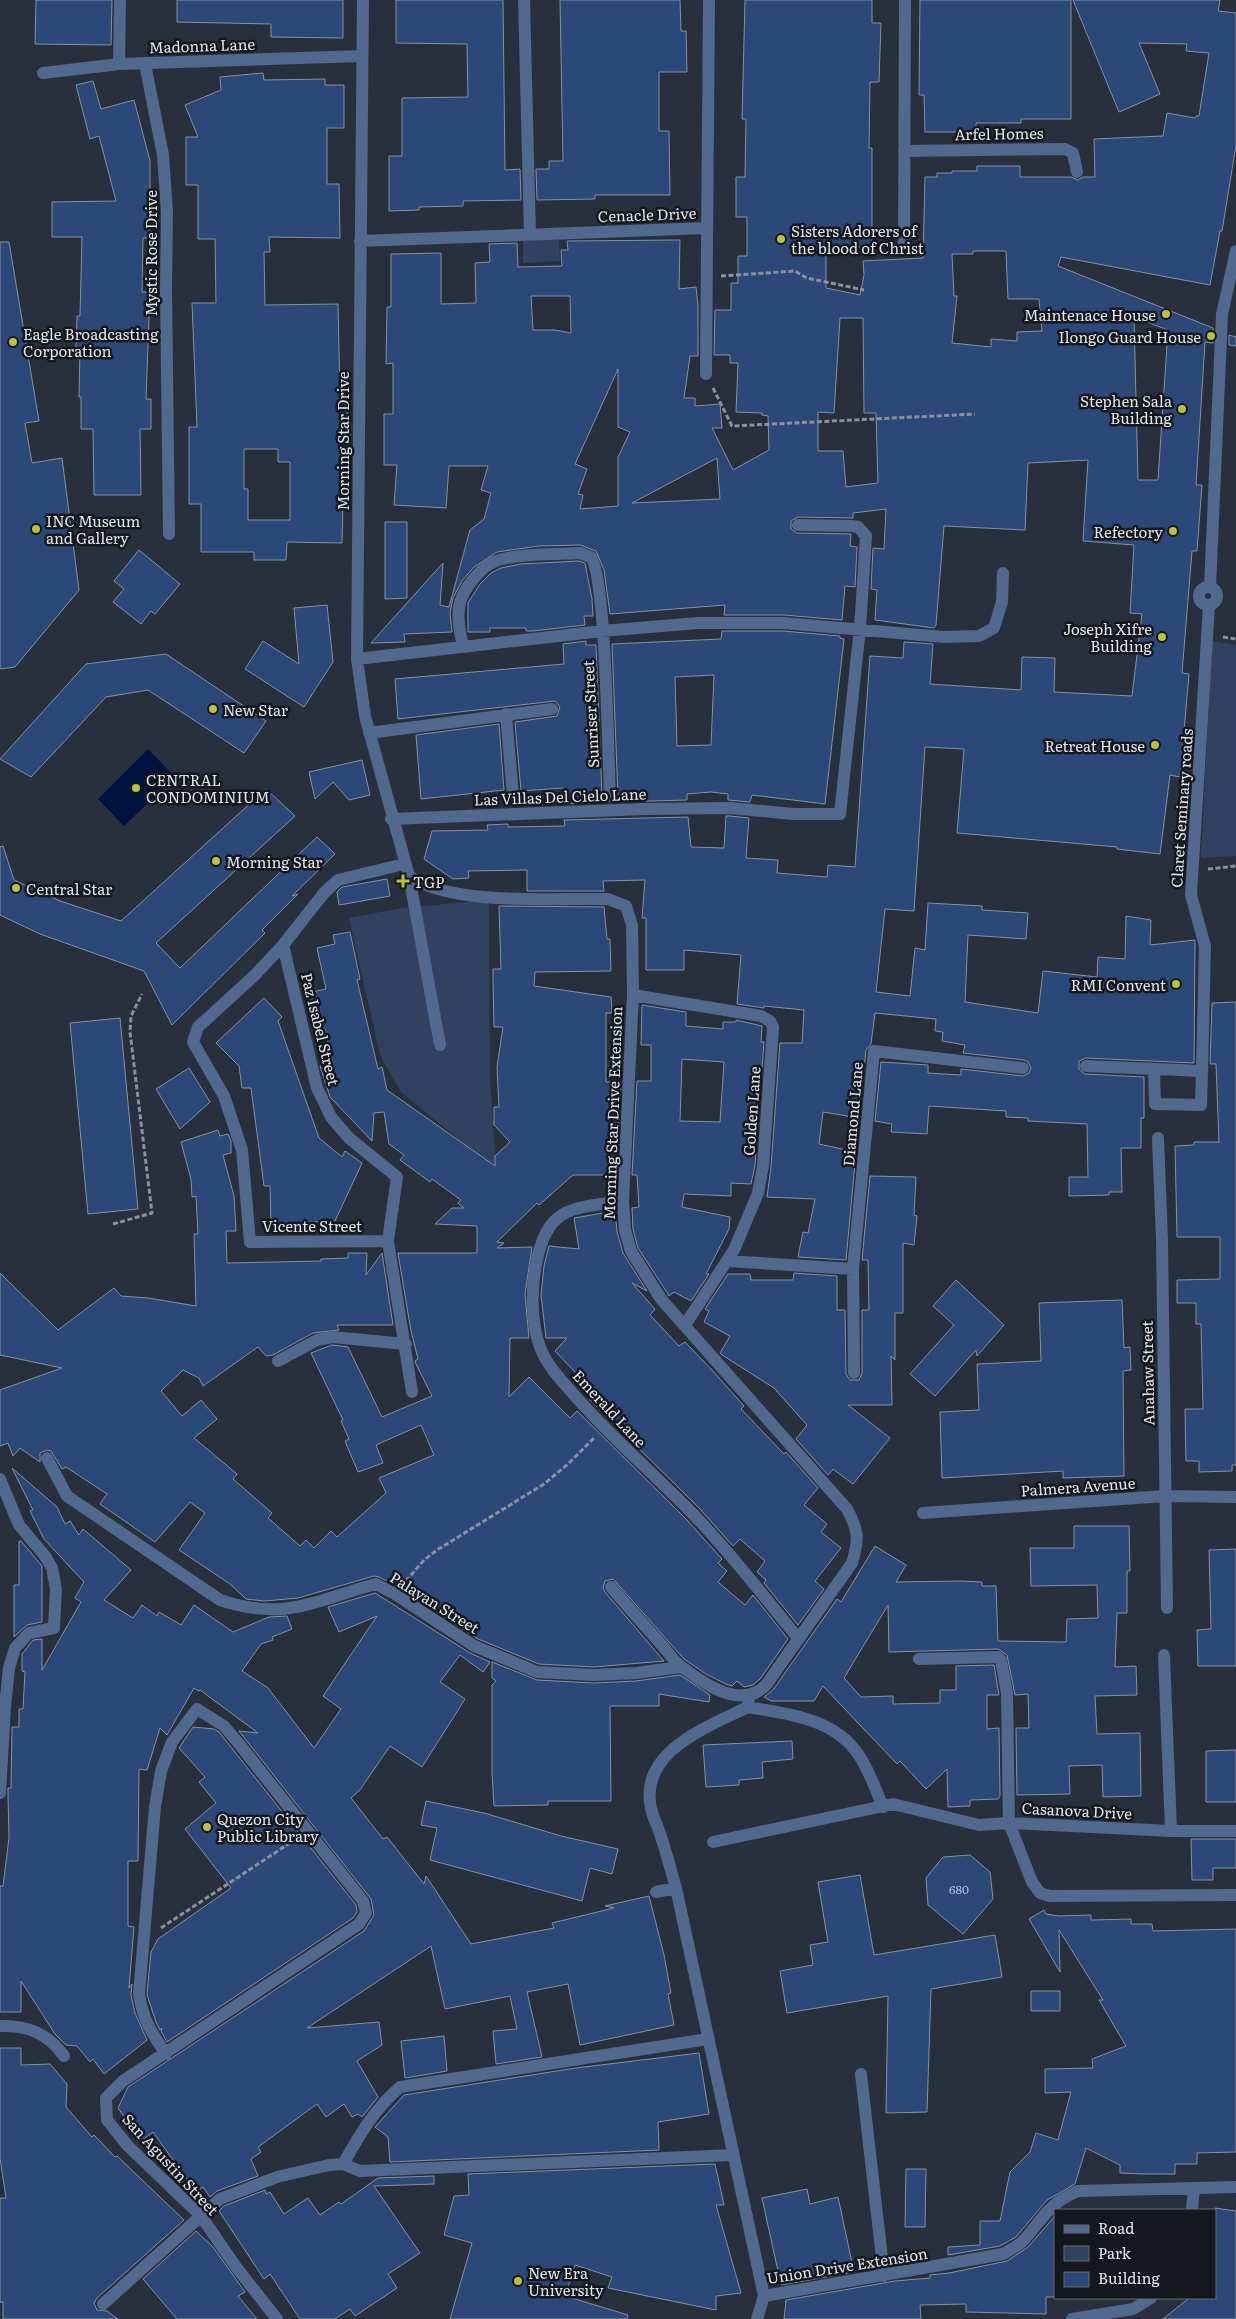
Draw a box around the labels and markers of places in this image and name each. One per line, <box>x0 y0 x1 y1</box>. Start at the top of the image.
place label: Sisters Adorers of the blood of Christ <box>791 219 924 259</box>
marker: Sisters Adorers of the blood of Christ <box>775 233 787 245</box>
place label: Maintenace House <box>1024 303 1156 326</box>
marker: Maintenace House <box>1160 308 1172 320</box>
place label: Eagle Broadcasting Corporation <box>23 322 159 362</box>
place label: Ilongo Guard House <box>1058 325 1201 348</box>
marker: Ilongo Guard House <box>1205 330 1217 342</box>
marker: Eagle Broadcasting Corporation <box>7 336 19 348</box>
place label: Stephen Sala Building <box>1080 389 1173 429</box>
marker: Stephen Sala Building <box>1176 403 1188 415</box>
place label: INC Museum and Gallery <box>46 509 141 549</box>
place label: Refectory <box>1094 520 1163 543</box>
marker: INC Museum and Gallery <box>30 523 42 535</box>
marker: Refectory <box>1167 525 1179 537</box>
place label: Joseph Xifre Building <box>1063 617 1153 657</box>
marker: Joseph Xifre Building <box>1156 631 1168 643</box>
place label: New Star <box>223 698 288 721</box>
marker: New Star <box>207 703 219 715</box>
place label: Retreat House <box>1045 734 1145 757</box>
marker: Retreat House <box>1149 739 1161 751</box>
place label: CENTRAL CONDOMINIUM <box>146 768 270 808</box>
marker: CENTRAL CONDOMINIUM <box>130 782 142 794</box>
place label: Morning Star <box>226 850 322 873</box>
marker: Morning Star <box>210 855 222 867</box>
place label: TGP <box>413 870 444 893</box>
marker: TGP <box>397 875 409 887</box>
place label: Central Star <box>26 877 112 900</box>
marker: Central Star <box>10 882 22 894</box>
place label: RMI Convent <box>1071 973 1166 996</box>
marker: RMI Convent <box>1170 978 1182 990</box>
place label: Quezon City Public Library <box>217 1807 319 1847</box>
marker: Quezon City Public Library <box>201 1821 213 1833</box>
place label: New Era University <box>528 2261 604 2301</box>
marker: New Era University <box>512 2275 524 2287</box>

